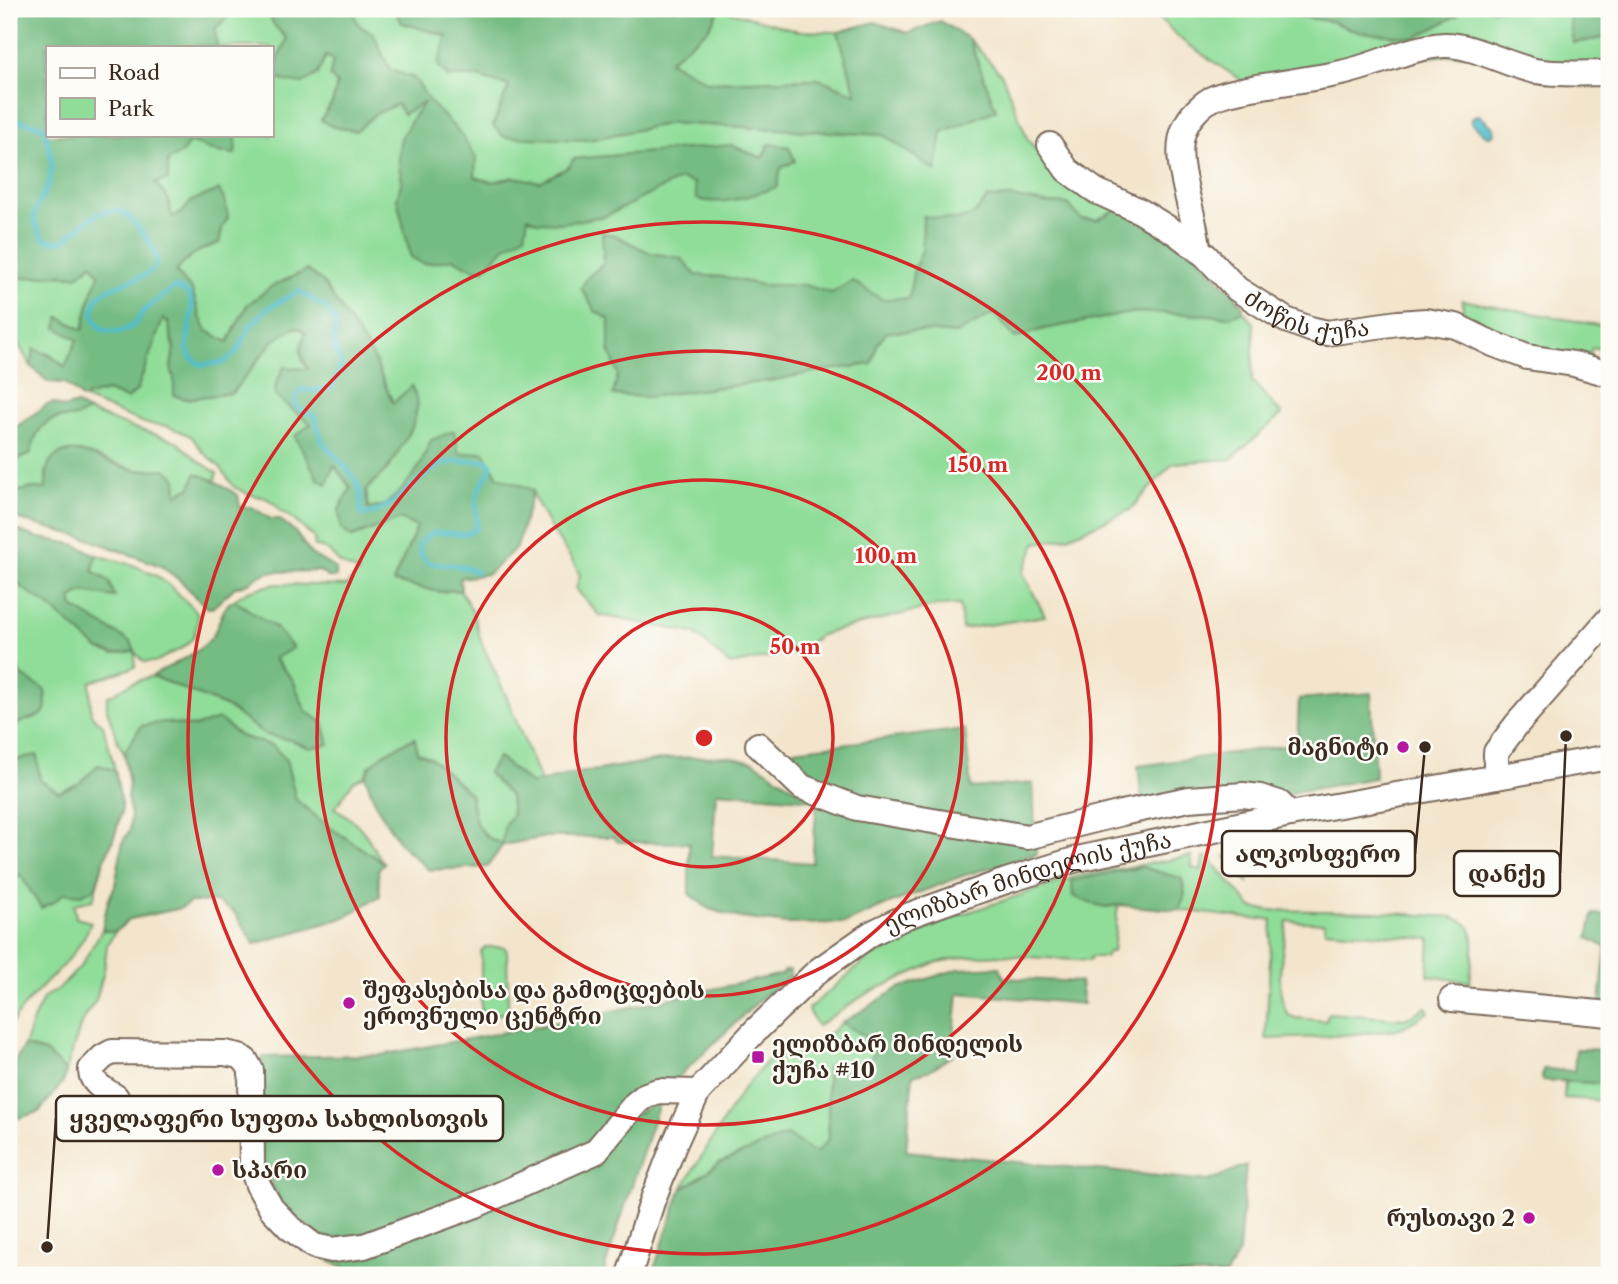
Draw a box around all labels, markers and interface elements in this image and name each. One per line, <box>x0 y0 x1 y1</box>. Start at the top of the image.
legend <box>46 46 273 136</box>
text: Road <box>108 60 160 85</box>
text: Park <box>108 96 154 121</box>
street label: ძოწის ქუჩა <box>1239 283 1371 347</box>
text: 200 m <box>1036 360 1102 385</box>
text: 150 m <box>948 452 1008 477</box>
text: 100 m <box>855 543 917 568</box>
text: 50 m <box>769 634 821 659</box>
centre of rings <box>692 726 716 750</box>
place label: მაგნიტი <box>1288 733 1389 761</box>
marker: მაგნიტი <box>1395 739 1411 755</box>
street label: ელიზბარ მინდელის ქუჩა <box>879 825 1174 939</box>
callout: ალკოსფერო <box>1222 831 1415 876</box>
text: ალკოსფერო <box>1235 839 1401 868</box>
callout: დანქე <box>1454 851 1560 896</box>
text: დანქე <box>1468 859 1546 888</box>
place label: შეფასებისა და გამოცდების ეროვნული ცენტრი <box>362 976 705 1030</box>
marker: შეფასებისა და გამოცდების ეროვნული ცენტრი <box>341 995 357 1011</box>
place label: ელიზბარ მინდელის ქუჩა #10 <box>772 1030 1023 1084</box>
marker: ელიზბარ მინდელის ქუჩა #10 <box>750 1049 766 1065</box>
callout: ყველაფერი სუფთა სახლისთვის <box>56 1096 503 1141</box>
text: ყველაფერი სუფთა სახლისთვის <box>69 1104 489 1133</box>
place label: სპარი <box>232 1156 307 1184</box>
marker: სპარი <box>210 1162 226 1178</box>
place label: რუსთავი 2 <box>1386 1204 1515 1232</box>
marker: რუსთავი 2 <box>1521 1210 1537 1226</box>

